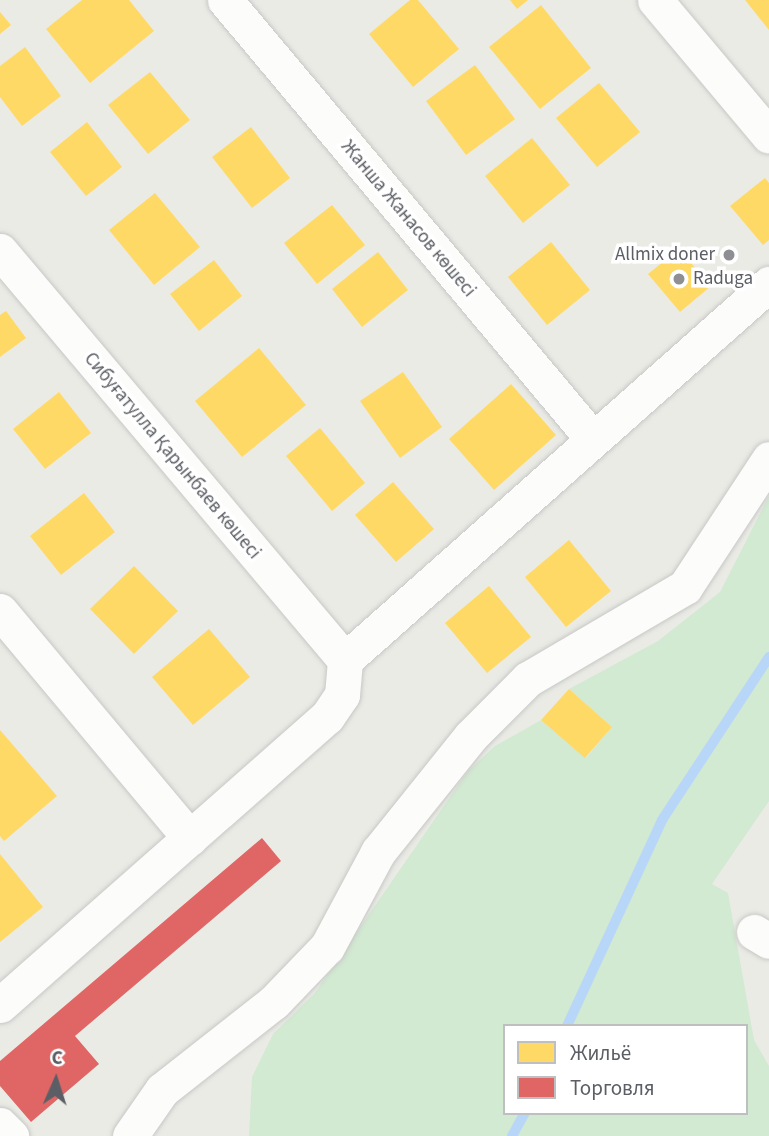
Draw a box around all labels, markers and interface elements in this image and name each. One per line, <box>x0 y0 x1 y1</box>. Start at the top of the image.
street label: Жанша Жанасов көшесі <box>336 136 480 302</box>
place label: Allmix doner <box>615 244 715 266</box>
marker: Allmix doner <box>721 247 737 263</box>
place label: Raduga <box>693 268 753 290</box>
marker: Raduga <box>671 271 687 287</box>
street label: Сибуғатулла Қарынбаев көшесі <box>79 348 265 564</box>
legend <box>503 1024 748 1115</box>
text: Жильё <box>570 1038 631 1068</box>
north arrow <box>21 1045 91 1115</box>
text: С <box>51 1045 63 1072</box>
text: Торговля <box>570 1073 655 1103</box>

